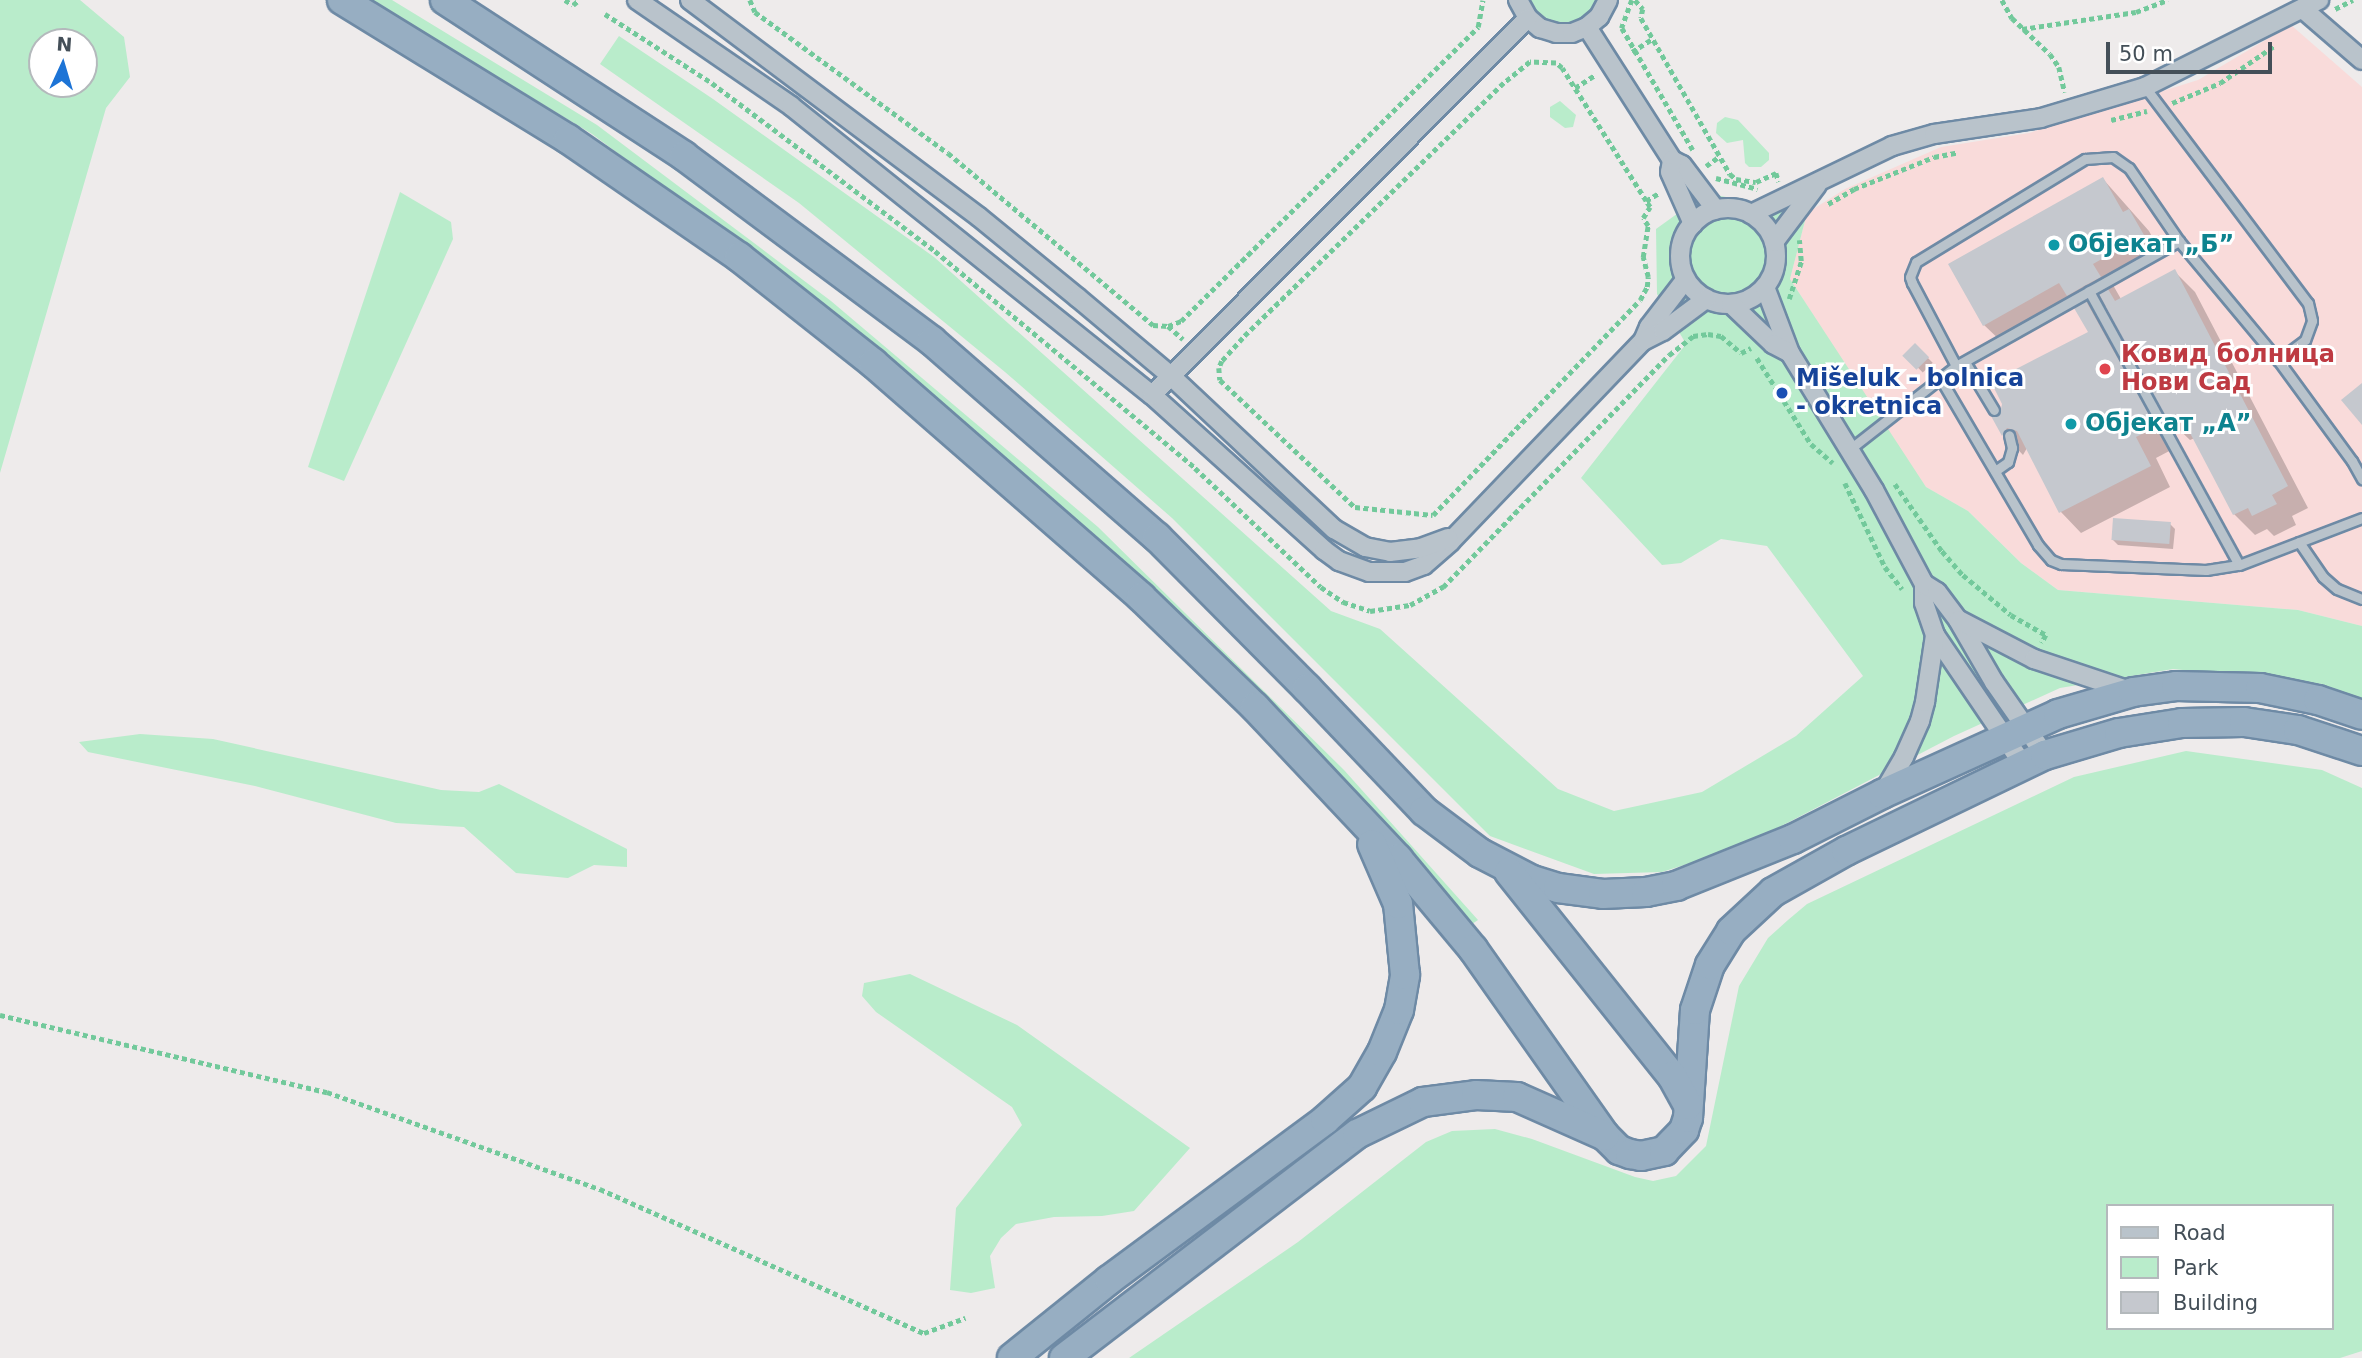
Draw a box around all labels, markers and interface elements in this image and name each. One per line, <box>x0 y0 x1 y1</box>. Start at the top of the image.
north arrow <box>28 28 98 98</box>
scale bar <box>2110 28 2276 72</box>
text: N <box>56 33 73 56</box>
text: 50 m <box>2119 42 2173 66</box>
place label: Објекат „Б” <box>2068 231 2234 259</box>
marker: Објекат „Б” <box>2046 237 2062 253</box>
place label: Ковид болница Нови Сад <box>2121 341 2335 397</box>
marker: Ковид болница Нови Сад <box>2095 359 2115 379</box>
place label: Mišeluk - bolnica - okretnica <box>1796 365 2024 421</box>
marker: Mišeluk - bolnica - okretnica <box>1774 385 1790 401</box>
place label: Објекат „А” <box>2085 410 2252 438</box>
marker: Објекат „А” <box>2063 416 2079 432</box>
legend <box>2106 1204 2334 1330</box>
text: Road <box>2173 1221 2226 1245</box>
text: Park <box>2173 1256 2218 1280</box>
text: Building <box>2173 1291 2258 1315</box>

